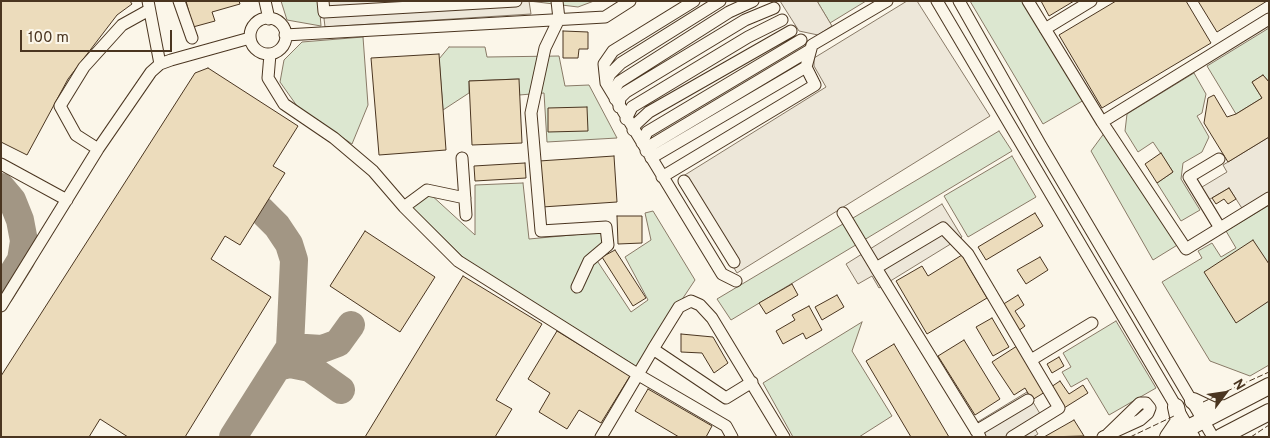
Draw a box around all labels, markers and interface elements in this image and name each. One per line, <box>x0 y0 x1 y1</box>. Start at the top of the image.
scale bar <box>22 20 175 52</box>
text: 100 m <box>28 29 69 48</box>
north arrow <box>1200 368 1250 418</box>
text: N <box>1228 376 1248 394</box>

